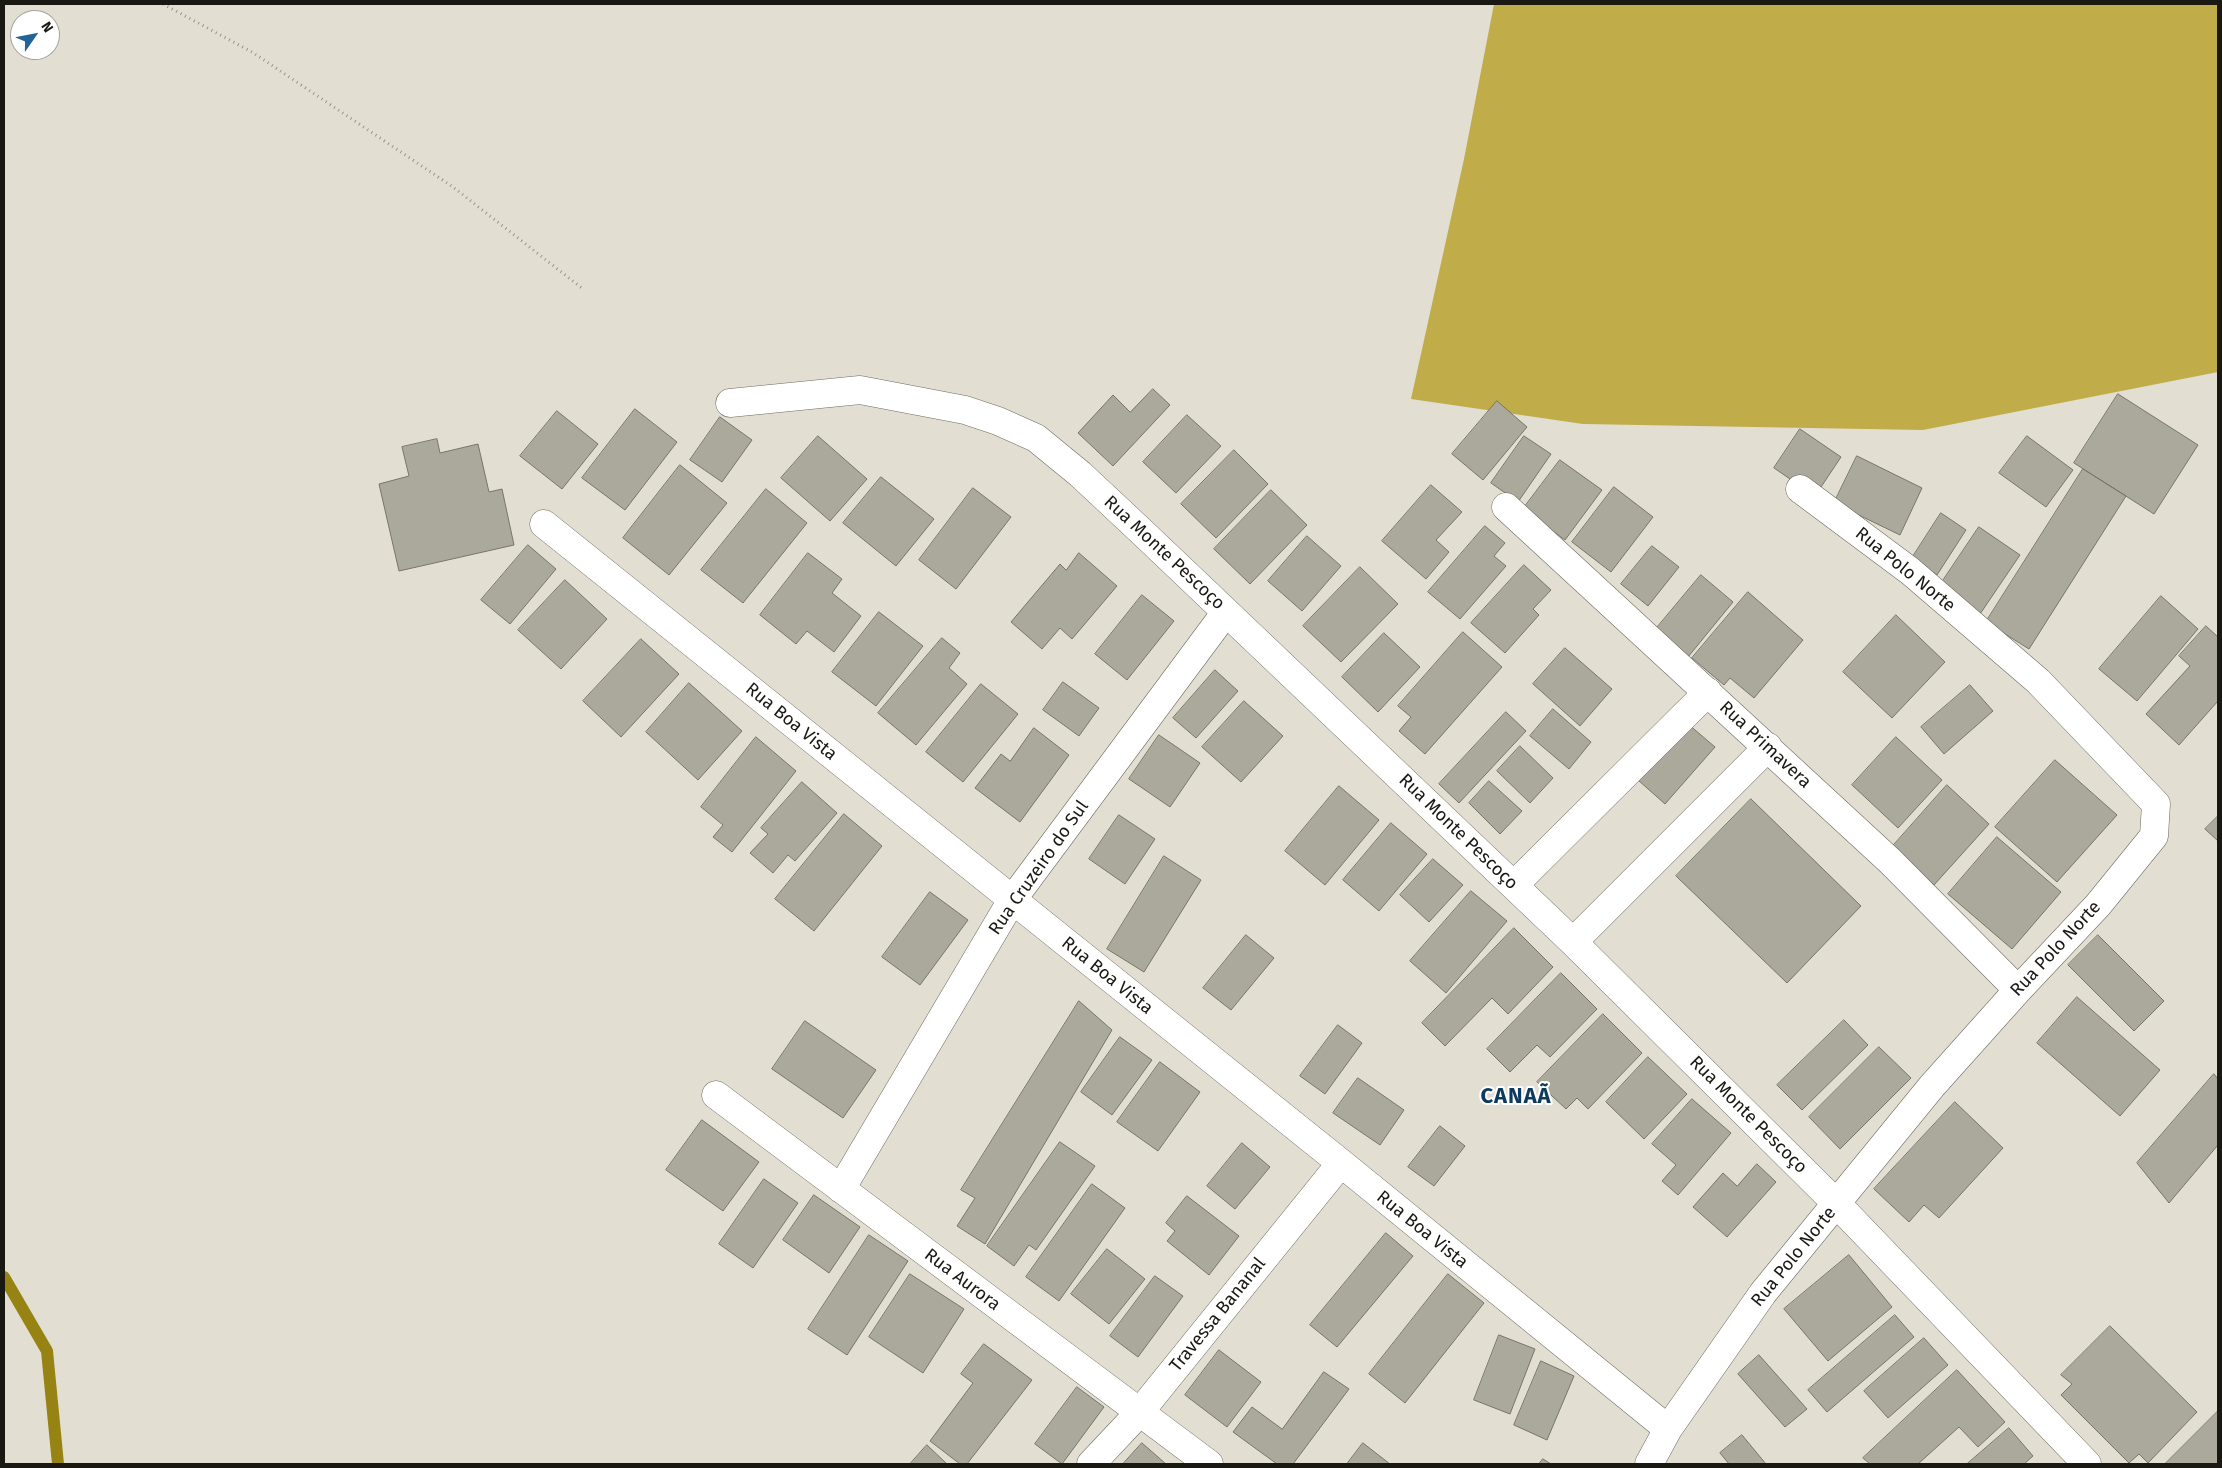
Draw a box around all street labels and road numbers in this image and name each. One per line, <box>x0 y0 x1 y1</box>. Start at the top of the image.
street label: Rua Monte Pescoço <box>1099 491 1229 615</box>
street label: Rua Polo Norte <box>1851 523 1959 617</box>
street label: Rua Boa Vista <box>741 679 841 765</box>
street label: Rua Primavera <box>1715 697 1815 793</box>
street label: Rua Monte Pescoço <box>1394 770 1522 894</box>
street label: Rua Cruzeiro do Sul <box>985 797 1093 939</box>
street label: Rua Polo Norte <box>2006 897 2106 1001</box>
street label: Rua Boa Vista <box>1057 933 1157 1019</box>
street label: Rua Monte Pescoço <box>1685 1052 1811 1178</box>
street label: Rua Boa Vista <box>1372 1187 1472 1273</box>
street label: Rua Polo Norte <box>1747 1203 1841 1311</box>
street label: Rua Aurora <box>920 1244 1004 1316</box>
street label: Travessa Bananal <box>1165 1254 1271 1376</box>

